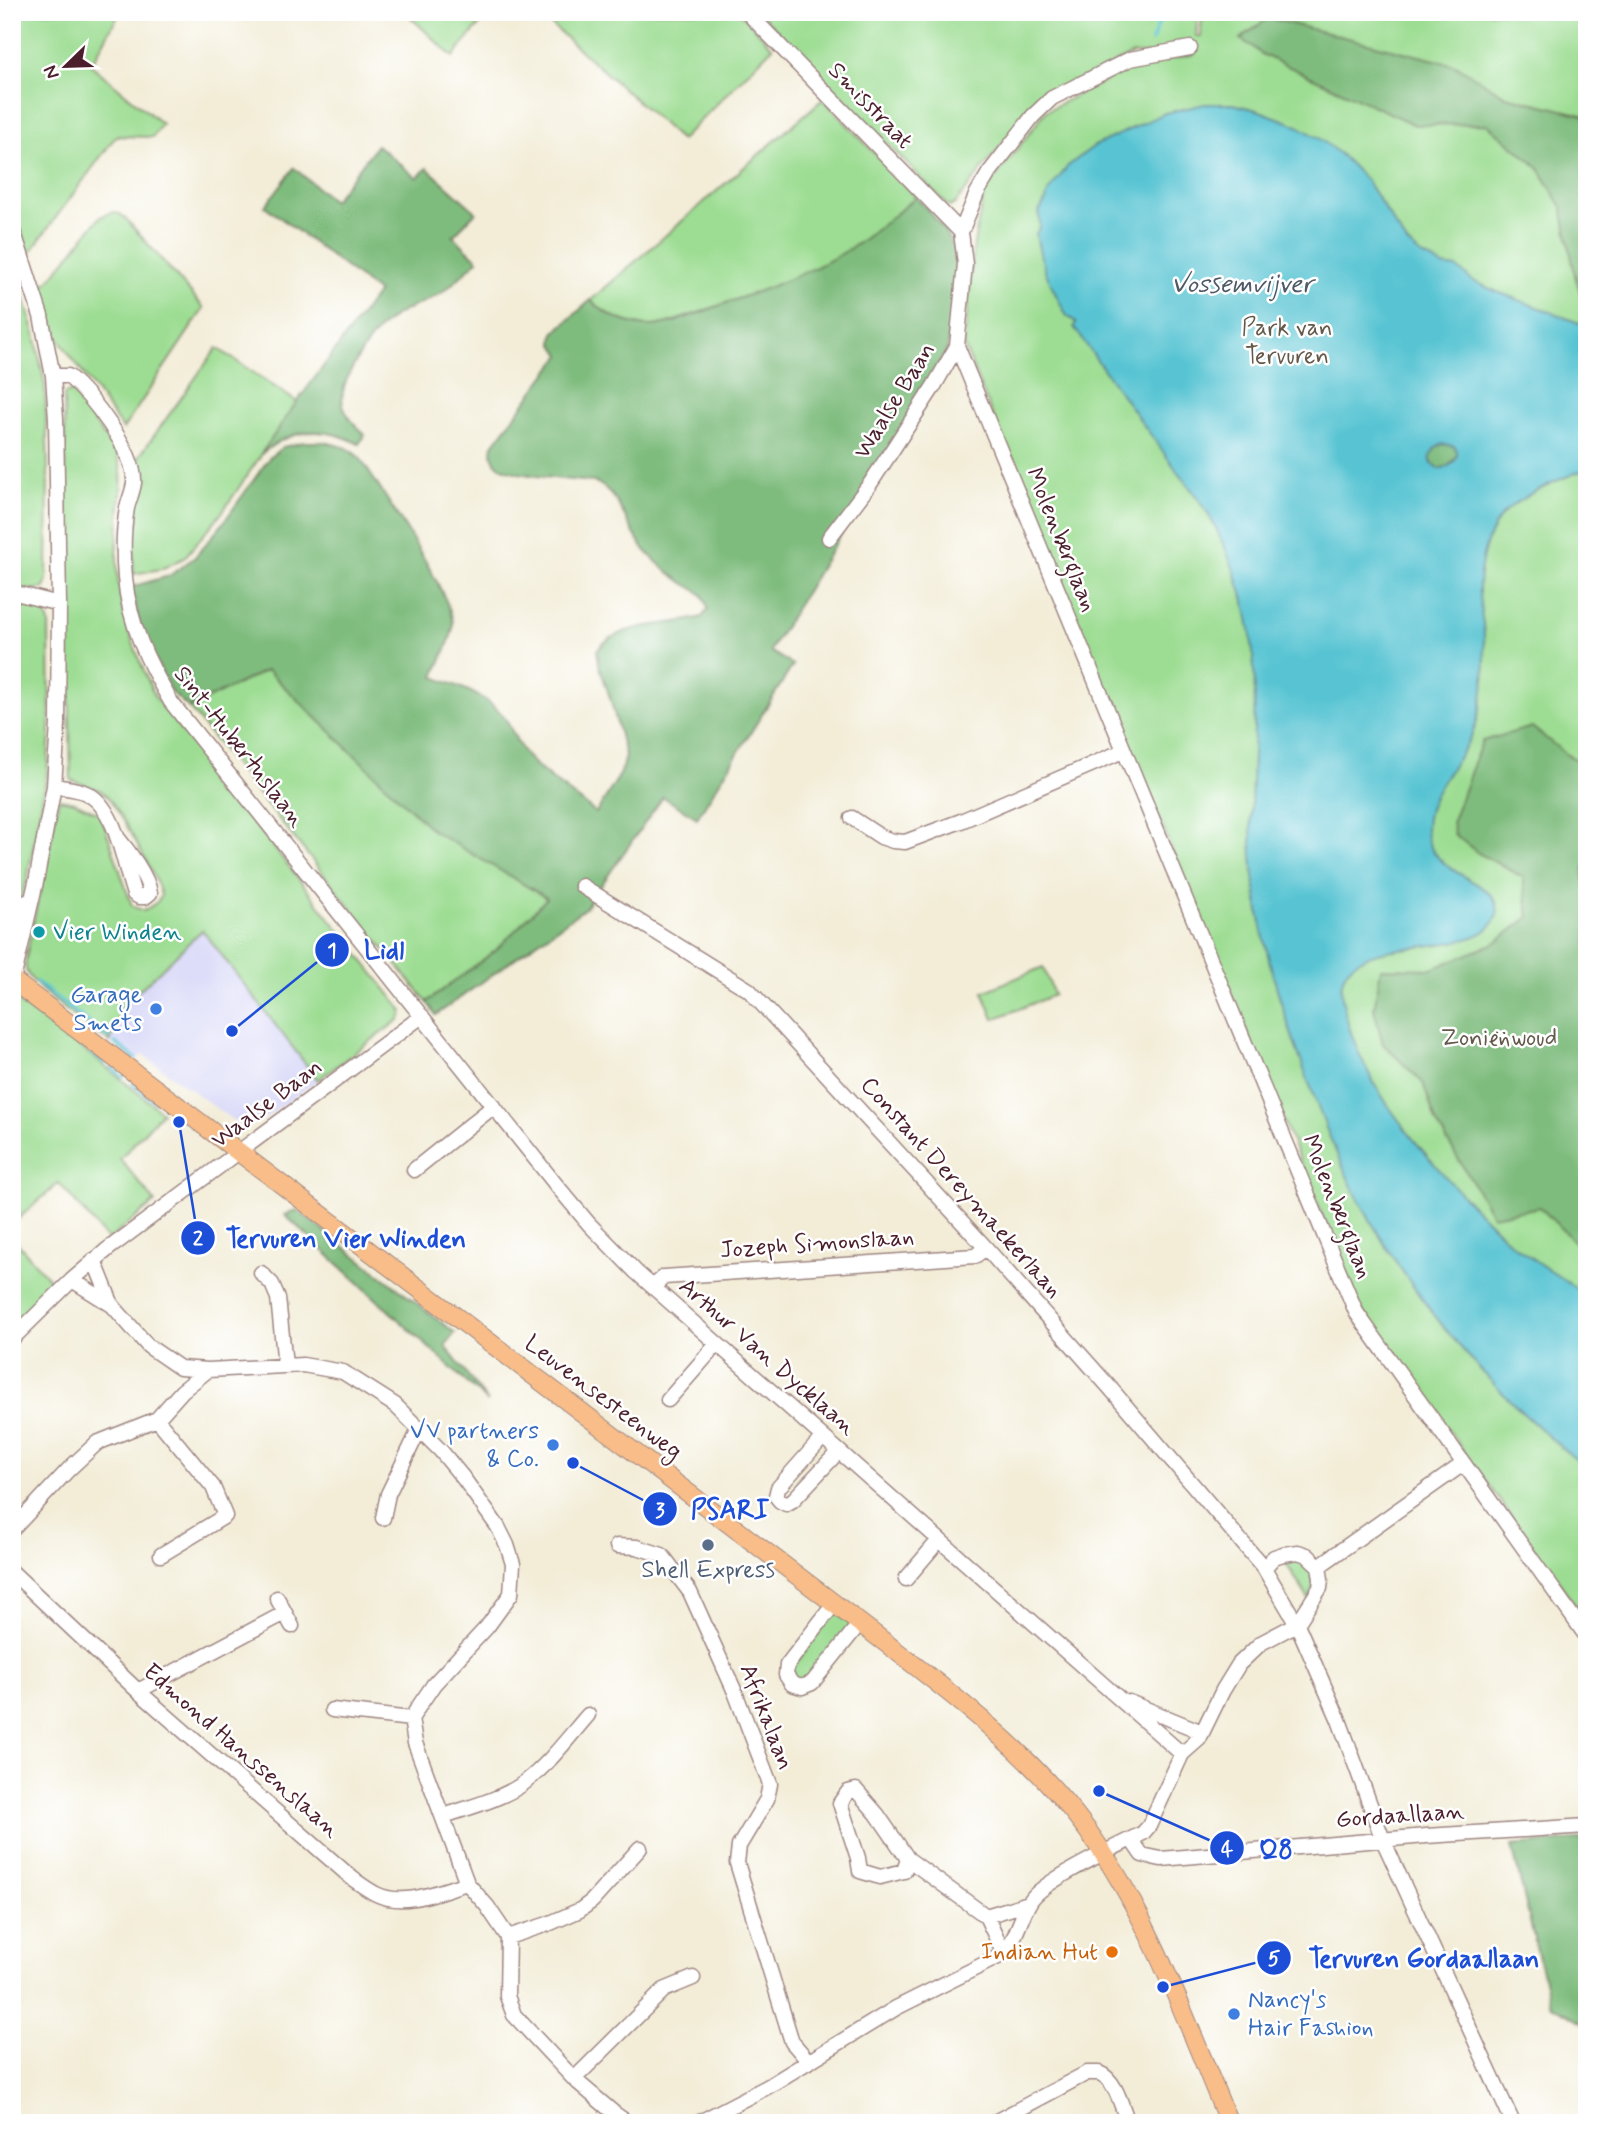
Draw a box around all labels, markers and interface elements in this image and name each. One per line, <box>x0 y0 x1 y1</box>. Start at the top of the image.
north arrow <box>32 32 102 102</box>
street label: Smisstraat <box>821 56 919 156</box>
text: N <box>38 61 66 83</box>
water label: Vossemvijver <box>1171 268 1316 302</box>
park label: Park van Tervuren <box>1241 313 1333 372</box>
street label: Waalse Baan <box>847 337 943 465</box>
street label: Molenberglaan <box>1015 463 1104 618</box>
street label: Sint-Hubertuslaan <box>166 660 312 834</box>
place label: Vier Winden <box>53 917 182 948</box>
marker: Vier Winden <box>31 924 47 940</box>
callout: Lidl <box>315 926 418 973</box>
text: Lidl <box>364 935 404 969</box>
text: 1 <box>327 937 337 965</box>
place label: Garage Smets <box>70 980 142 1039</box>
marker: Garage Smets <box>148 1001 164 1017</box>
park label: Zoniënwoud <box>1441 1023 1557 1054</box>
street label: Waalse Baan <box>205 1052 329 1156</box>
street label: Constant Dereymaekerlaan <box>853 1071 1069 1305</box>
street label: Molenberglaan <box>1291 1130 1380 1285</box>
callout: Tervuren Vier Winden <box>181 1215 477 1262</box>
street label: Jozeph Simonslaan <box>719 1222 915 1266</box>
text: Tervuren Vier Winden <box>226 1223 466 1257</box>
text: 2 <box>193 1225 204 1253</box>
street label: Arthur Van Dycklaan <box>672 1271 862 1443</box>
street label: Leuvensesteenweg <box>517 1329 688 1469</box>
place label: VV partners & Co. <box>410 1416 539 1475</box>
marker: VV partners & Co. <box>545 1437 561 1453</box>
callout: PSARI <box>642 1486 784 1533</box>
text: PSARI <box>691 1494 769 1528</box>
text: 3 <box>655 1497 665 1525</box>
marker: Shell Express <box>700 1537 716 1553</box>
place label: Shell Express <box>641 1555 775 1586</box>
street label: Edmond Hanssenslaan <box>136 1657 346 1845</box>
street label: Afrikalaan <box>732 1660 800 1774</box>
street label: Gordaallaan <box>1335 1796 1465 1836</box>
callout: Q8 <box>1210 1825 1307 1872</box>
text: Q8 <box>1259 1834 1293 1868</box>
text: 4 <box>1221 1836 1234 1864</box>
callout: Tervuren Gordaallaan <box>1256 1934 1557 1981</box>
place label: Indian Hut <box>981 1937 1098 1968</box>
text: Tervuren Gordaallaan <box>1309 1943 1539 1977</box>
marker: Indian Hut <box>1104 1944 1120 1960</box>
text: 5 <box>1268 1945 1281 1973</box>
place label: Nancy's Hair Fashion <box>1248 1985 1374 2044</box>
marker: Nancy's Hair Fashion <box>1226 2006 1242 2022</box>

